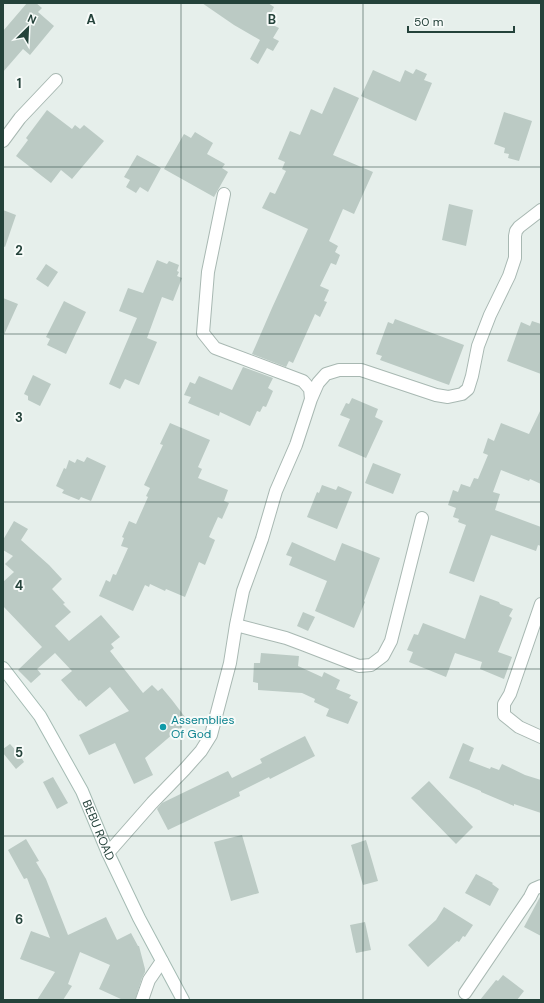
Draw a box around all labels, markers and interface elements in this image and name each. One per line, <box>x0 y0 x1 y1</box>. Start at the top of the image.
north arrow <box>8 8 48 48</box>
scale bar <box>408 8 514 34</box>
text: N <box>26 11 39 27</box>
text: A <box>86 11 96 28</box>
text: B <box>268 11 276 28</box>
text: 50 m <box>414 14 443 30</box>
text: 1 <box>17 75 21 92</box>
text: 2 <box>15 242 23 259</box>
text: 3 <box>15 409 23 426</box>
text: 4 <box>15 577 23 594</box>
place label: Assemblies Of God <box>171 712 234 742</box>
marker: Assemblies Of God <box>158 722 168 732</box>
text: 5 <box>15 744 23 761</box>
street label: BEBU ROAD <box>79 797 118 863</box>
text: 6 <box>15 911 23 928</box>

